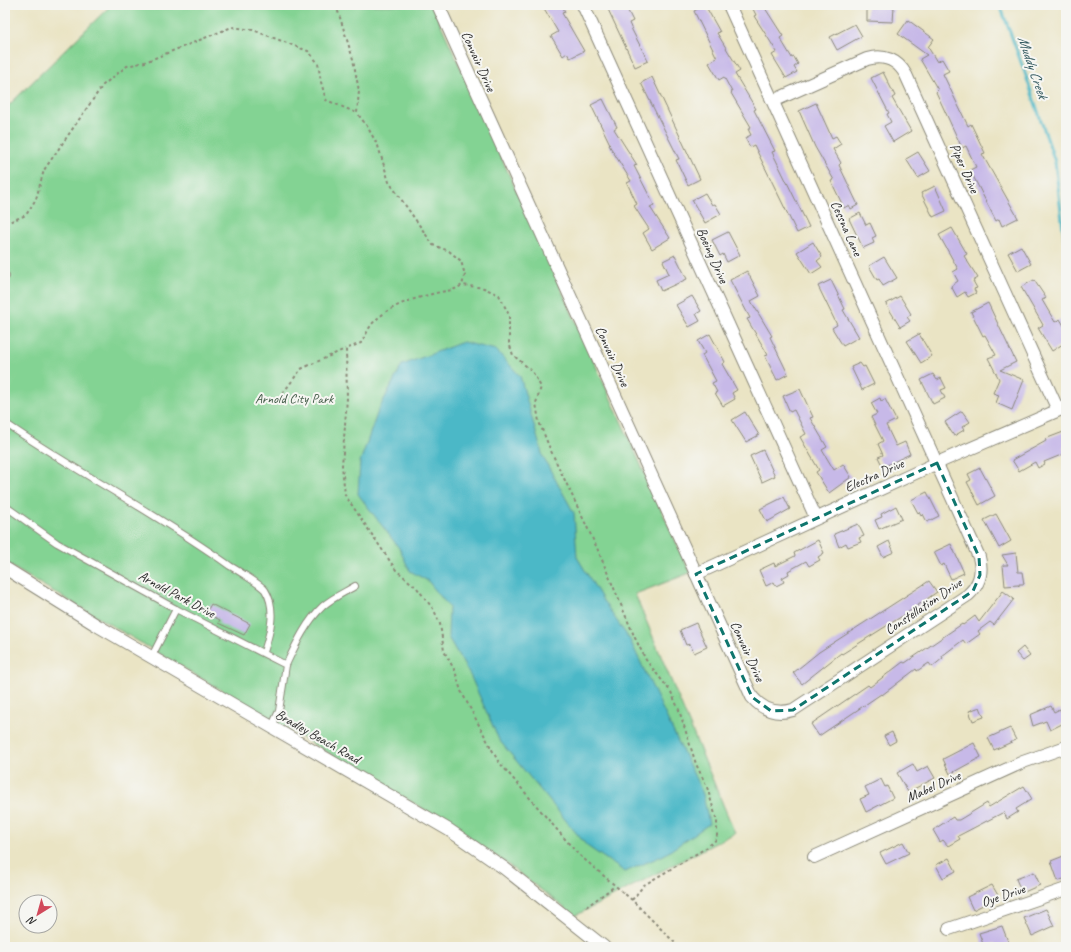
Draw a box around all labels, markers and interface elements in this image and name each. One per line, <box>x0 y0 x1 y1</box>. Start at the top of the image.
street label: Convair Drive <box>458 28 500 95</box>
water label: Muddy Creek <box>1013 34 1053 103</box>
street label: Piper Drive <box>946 141 984 197</box>
street label: Cessna Lane <box>827 198 867 260</box>
street label: Boeing Drive <box>693 225 733 287</box>
street label: Convair Drive <box>592 323 634 390</box>
park label: Arnold City Park <box>255 390 334 407</box>
street label: Electra Drive <box>842 454 908 496</box>
street label: Arnold Park Drive <box>136 567 219 622</box>
street label: Constellation Drive <box>882 574 966 638</box>
street label: Convair Drive <box>727 618 769 685</box>
street label: Bradley Beach Road <box>272 705 365 769</box>
street label: Mabel Drive <box>903 766 964 806</box>
street label: Oye Drive <box>979 880 1029 911</box>
north arrow <box>18 894 58 934</box>
text: N <box>23 913 39 930</box>

